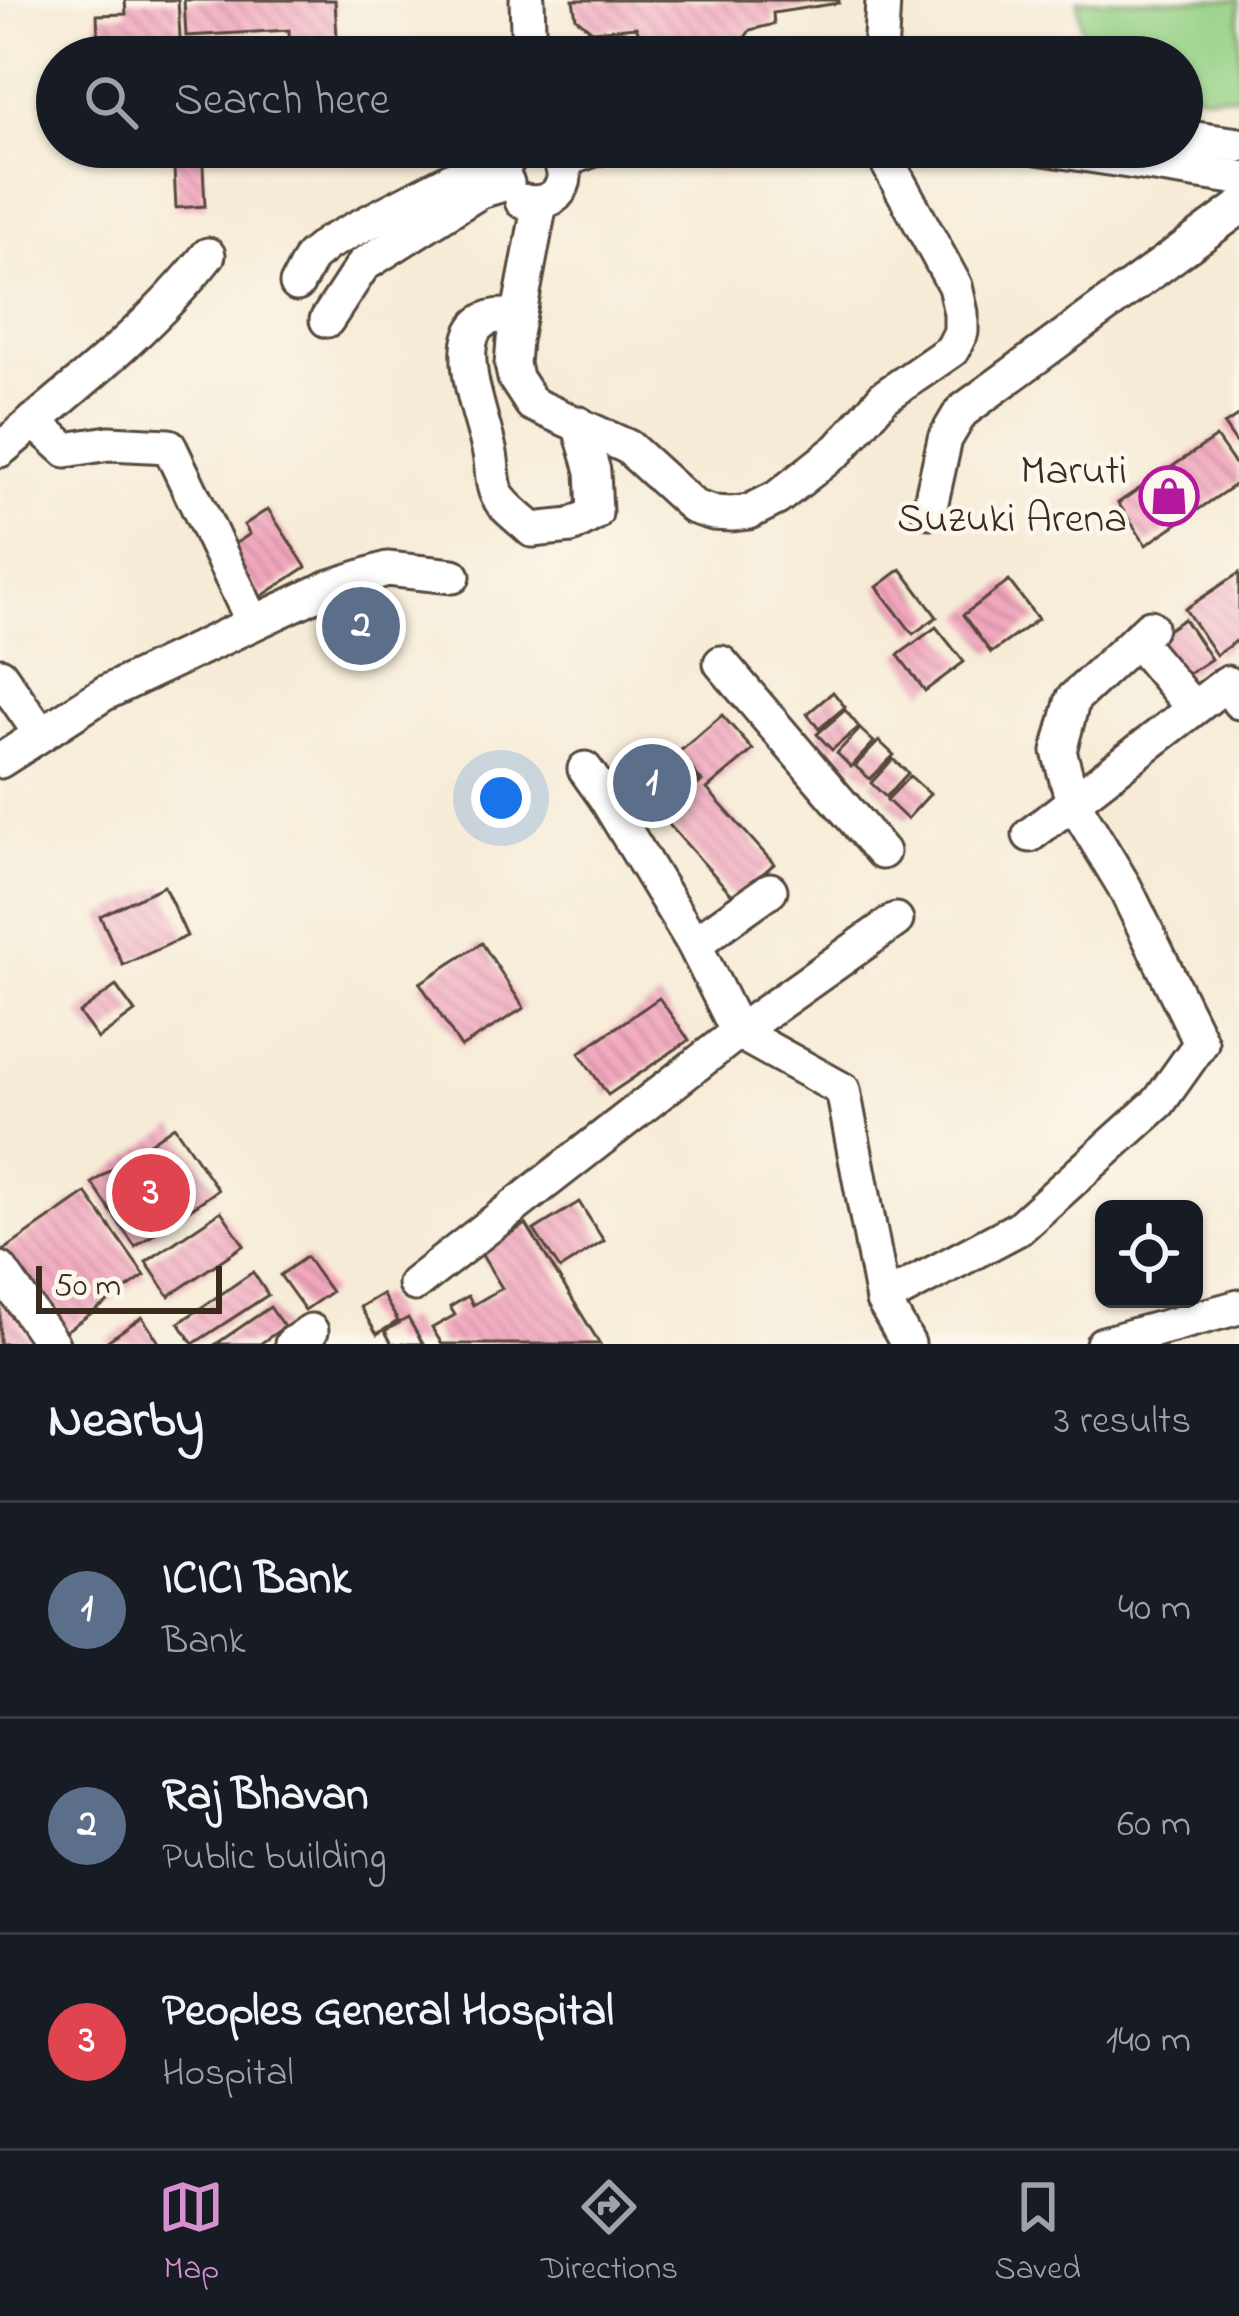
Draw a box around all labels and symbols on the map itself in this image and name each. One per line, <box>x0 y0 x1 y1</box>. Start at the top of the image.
place label: Maruti Suzuki Arena <box>897 442 1127 551</box>
shop icon: Maruti Suzuki Arena <box>1138 465 1200 527</box>
pin: 2 <box>322 581 400 671</box>
pin: 1 <box>613 738 691 828</box>
your location <box>471 768 531 828</box>
pin: 3 <box>112 1148 190 1238</box>
scale bar <box>36 1260 222 1313</box>

